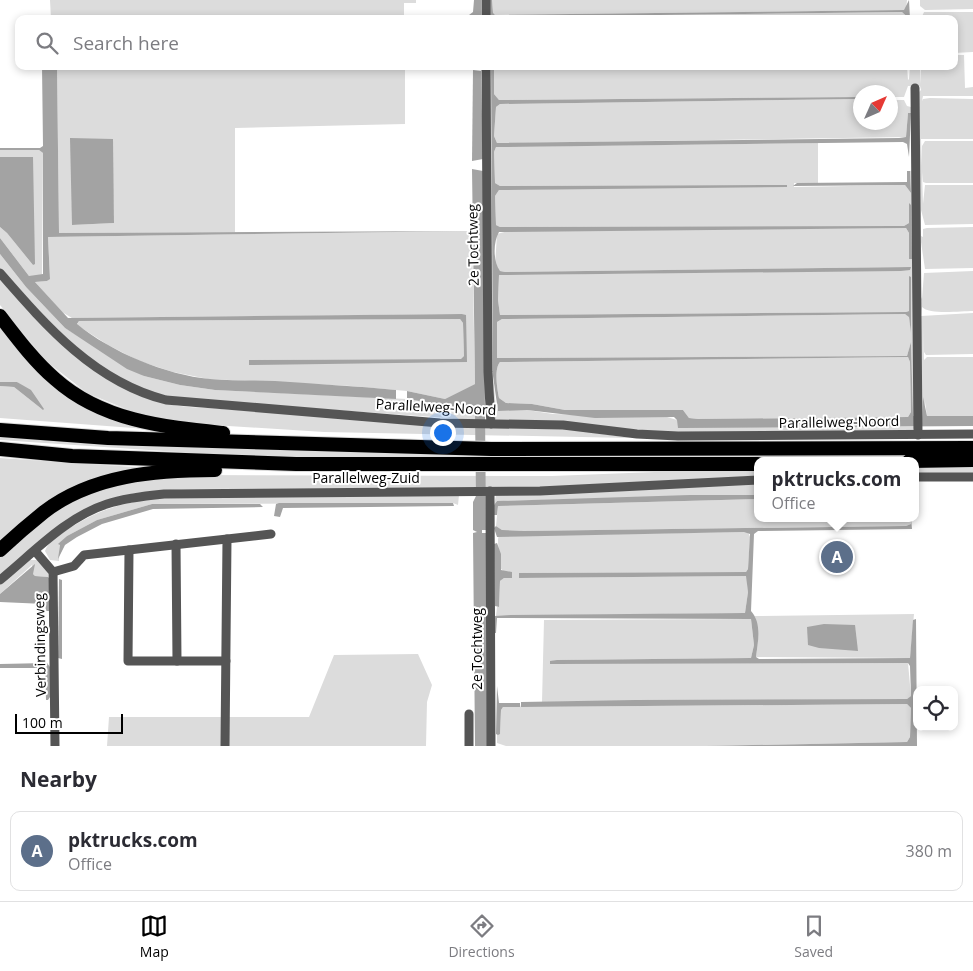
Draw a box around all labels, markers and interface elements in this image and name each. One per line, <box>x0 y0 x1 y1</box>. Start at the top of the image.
search box <box>15 15 958 70</box>
icon: search <box>33 29 61 57</box>
text: Search here <box>73 30 179 56</box>
north arrow <box>853 85 898 130</box>
street label: 2e Tochtweg <box>462 203 483 286</box>
street label: Parallelweg-Noord <box>375 394 497 419</box>
street label: Parallelweg-Noord <box>779 411 899 432</box>
your location <box>430 420 456 446</box>
popup <box>754 457 919 522</box>
text: pktrucks.com <box>772 466 901 492</box>
street label: Parallelweg-Zuid <box>312 468 420 487</box>
text: Office <box>772 492 816 514</box>
pin: A <box>821 538 853 576</box>
street label: Verbindingsweg <box>29 593 50 697</box>
street label: 2e Tochtweg <box>467 607 486 690</box>
map controls <box>913 686 958 731</box>
button: locate <box>913 686 958 731</box>
scale bar <box>15 711 122 734</box>
text: 100 m <box>22 713 63 732</box>
text: Nearby <box>20 765 97 793</box>
text: pktrucks.com <box>68 827 198 853</box>
text: A <box>31 840 43 862</box>
text: 380 m <box>906 840 952 862</box>
text: Office <box>68 853 112 875</box>
tab: Map <box>140 912 169 961</box>
tab: Directions <box>448 912 515 961</box>
tab: Saved <box>794 912 833 961</box>

